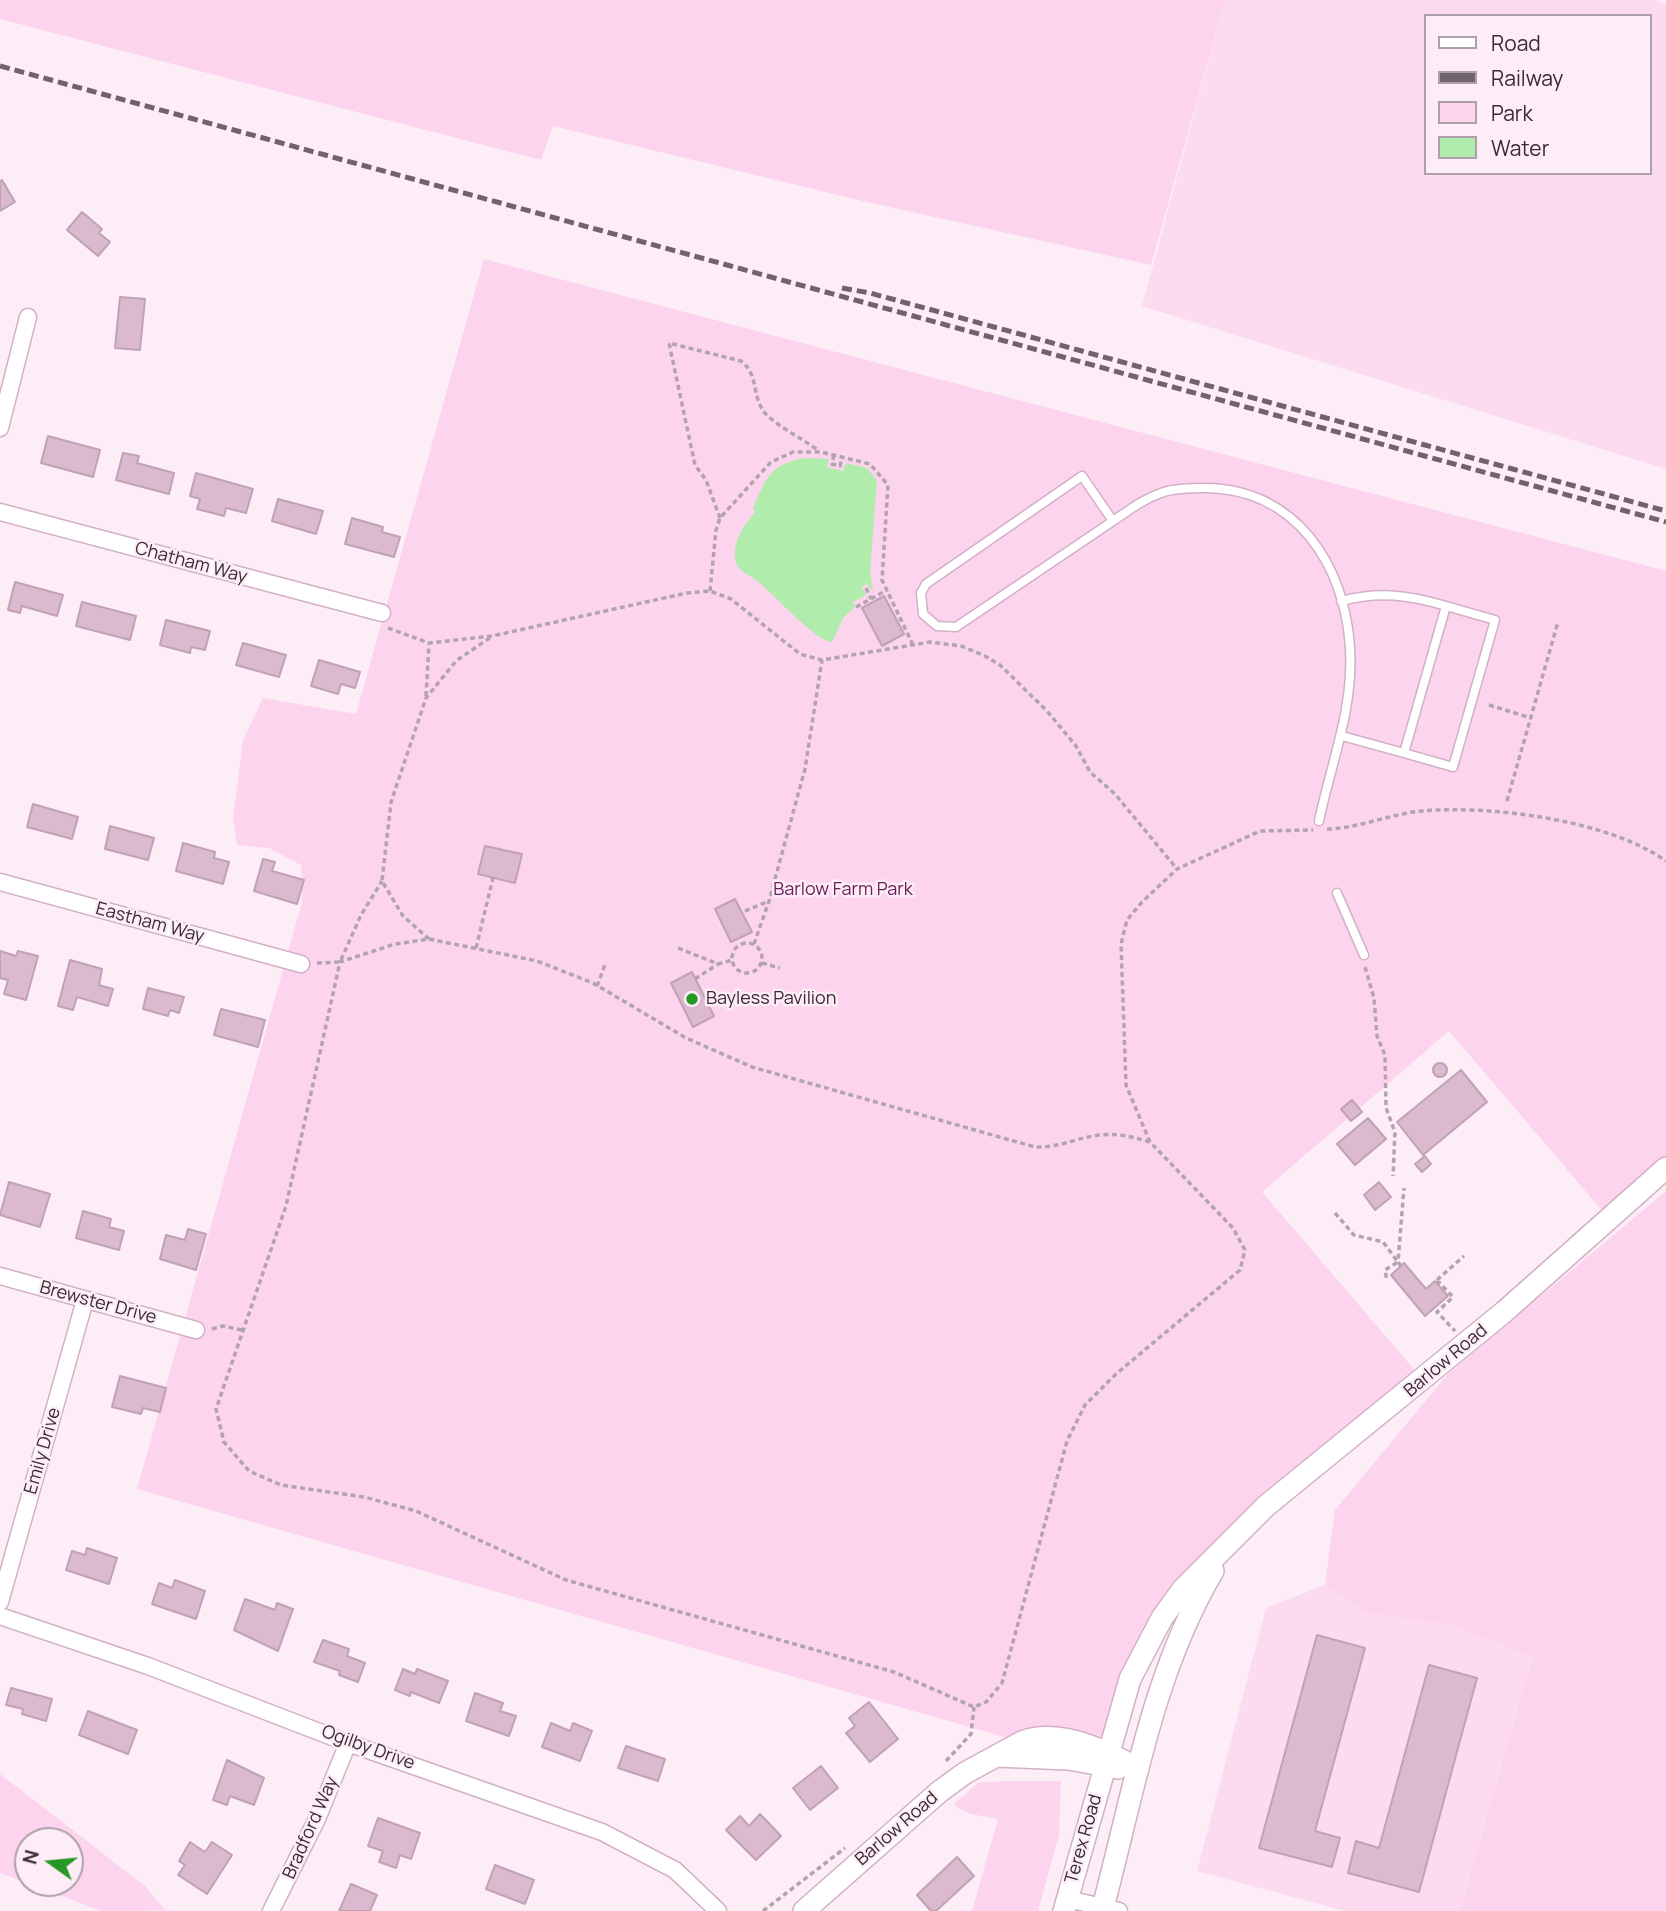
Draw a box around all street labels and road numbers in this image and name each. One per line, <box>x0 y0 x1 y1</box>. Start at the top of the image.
street label: Chatham Way <box>133 538 249 588</box>
street label: Eastham Way <box>93 898 207 948</box>
street label: Brewster Drive <box>37 1277 159 1329</box>
street label: Barlow Road <box>1400 1320 1492 1402</box>
street label: Emily Drive <box>20 1405 66 1497</box>
street label: Ogilby Drive <box>319 1721 417 1775</box>
street label: Bradford Way <box>279 1773 343 1883</box>
street label: Barlow Road <box>851 1787 943 1871</box>
street label: Terex Road <box>1061 1792 1107 1886</box>

